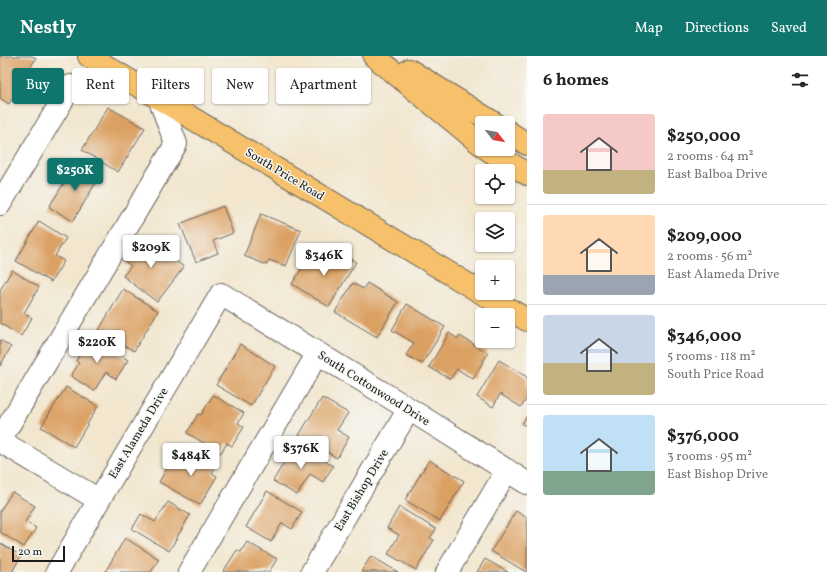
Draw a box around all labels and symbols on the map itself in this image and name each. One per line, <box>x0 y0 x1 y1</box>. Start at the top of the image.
north arrow <box>475 116 515 156</box>
street label: South Price Road <box>242 145 327 205</box>
pin: $250K <box>47 158 103 192</box>
pin: $209K <box>123 235 179 269</box>
pin: $346K <box>296 243 352 277</box>
pin: $220K <box>69 330 125 364</box>
street label: South Cottonwood Drive <box>314 348 433 430</box>
street label: East Alameda Drive <box>105 385 173 482</box>
pin: $376K <box>273 436 329 470</box>
pin: $484K <box>163 443 219 477</box>
street label: East Bishop Drive <box>331 446 393 535</box>
scale bar <box>12 544 65 563</box>

